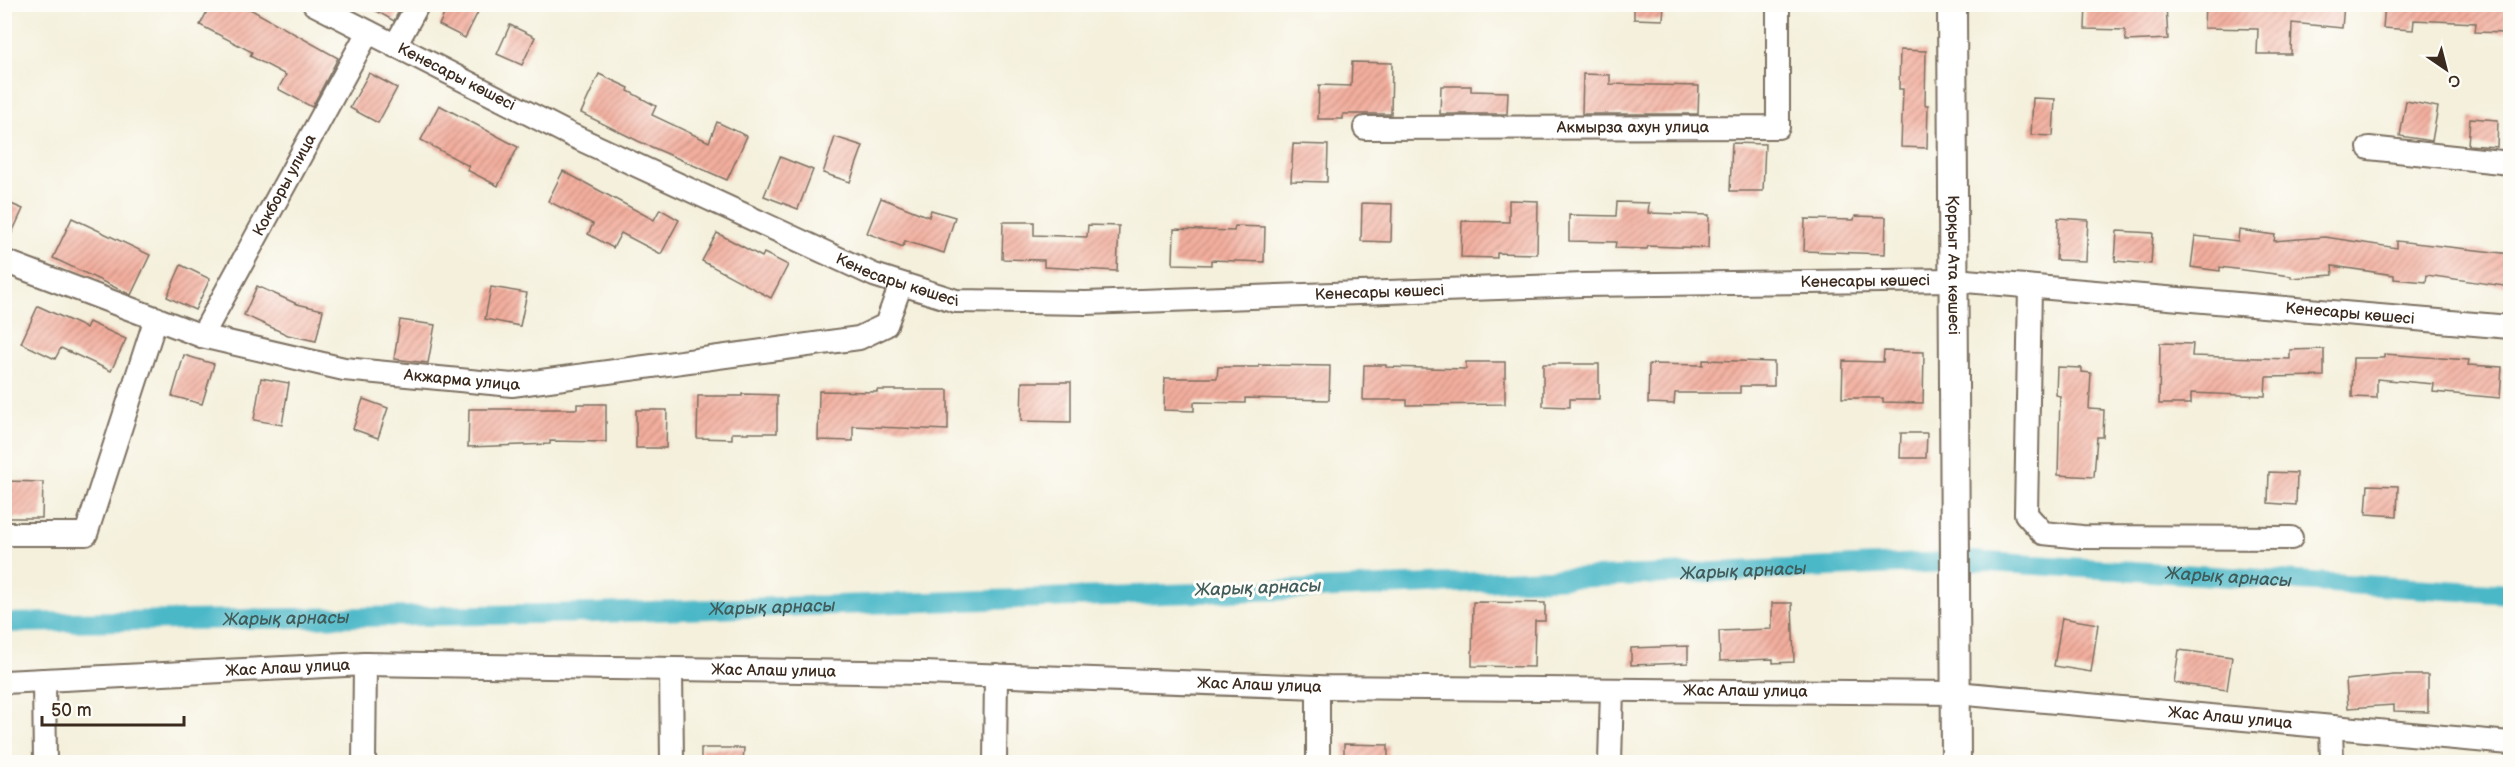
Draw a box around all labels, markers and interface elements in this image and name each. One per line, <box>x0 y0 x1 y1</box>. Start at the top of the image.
street label: Кенесары көшесі <box>394 39 519 115</box>
north arrow <box>2416 39 2476 99</box>
text: С <box>2444 69 2464 91</box>
street label: Акмырза ахун улица <box>1556 118 1710 137</box>
street label: Кокборы улица <box>249 130 320 239</box>
street label: Қорқыт Ата көшесі <box>1944 195 1963 335</box>
street label: Кенесары көшесі <box>833 249 959 311</box>
street label: Кенесары көшесі <box>1800 271 1930 292</box>
street label: Кенесары көшесі <box>1314 281 1445 304</box>
street label: Кенесары көшесі <box>2285 299 2415 328</box>
street label: Акжарма улица <box>402 365 522 395</box>
water label: Жарық арнасы <box>1678 558 1807 584</box>
water label: Жарық арнасы <box>2164 562 2292 591</box>
water label: Жарық арнасы <box>1193 575 1322 601</box>
water label: Жарық арнасы <box>707 595 836 620</box>
water label: Жарық арнасы <box>221 607 350 630</box>
street label: Жас Алаш улица <box>225 655 351 680</box>
street label: Жас Алаш улица <box>711 660 837 681</box>
street label: Жас Алаш улица <box>1196 673 1323 697</box>
street label: Жас Алаш улица <box>1683 681 1808 701</box>
scale bar <box>42 689 184 727</box>
text: 50 m <box>51 700 92 721</box>
street label: Жас Алаш улица <box>2167 703 2294 733</box>

